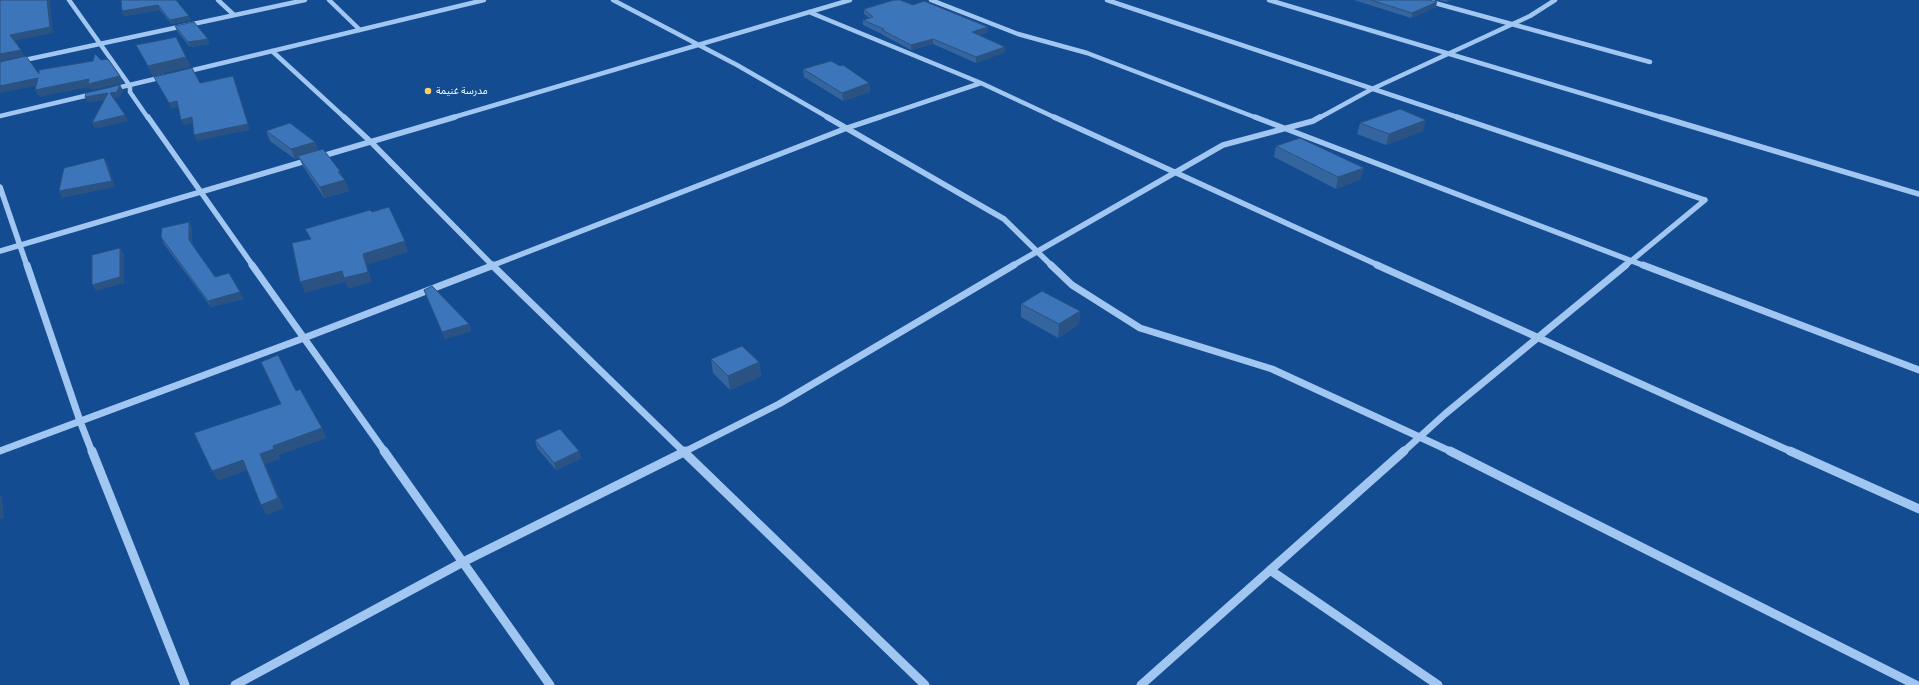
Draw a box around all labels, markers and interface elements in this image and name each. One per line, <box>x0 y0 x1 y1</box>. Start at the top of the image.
place label: مدرسة غنيمة <box>436 85 488 97</box>
marker: مدرسة غنيمة <box>423 86 433 96</box>

